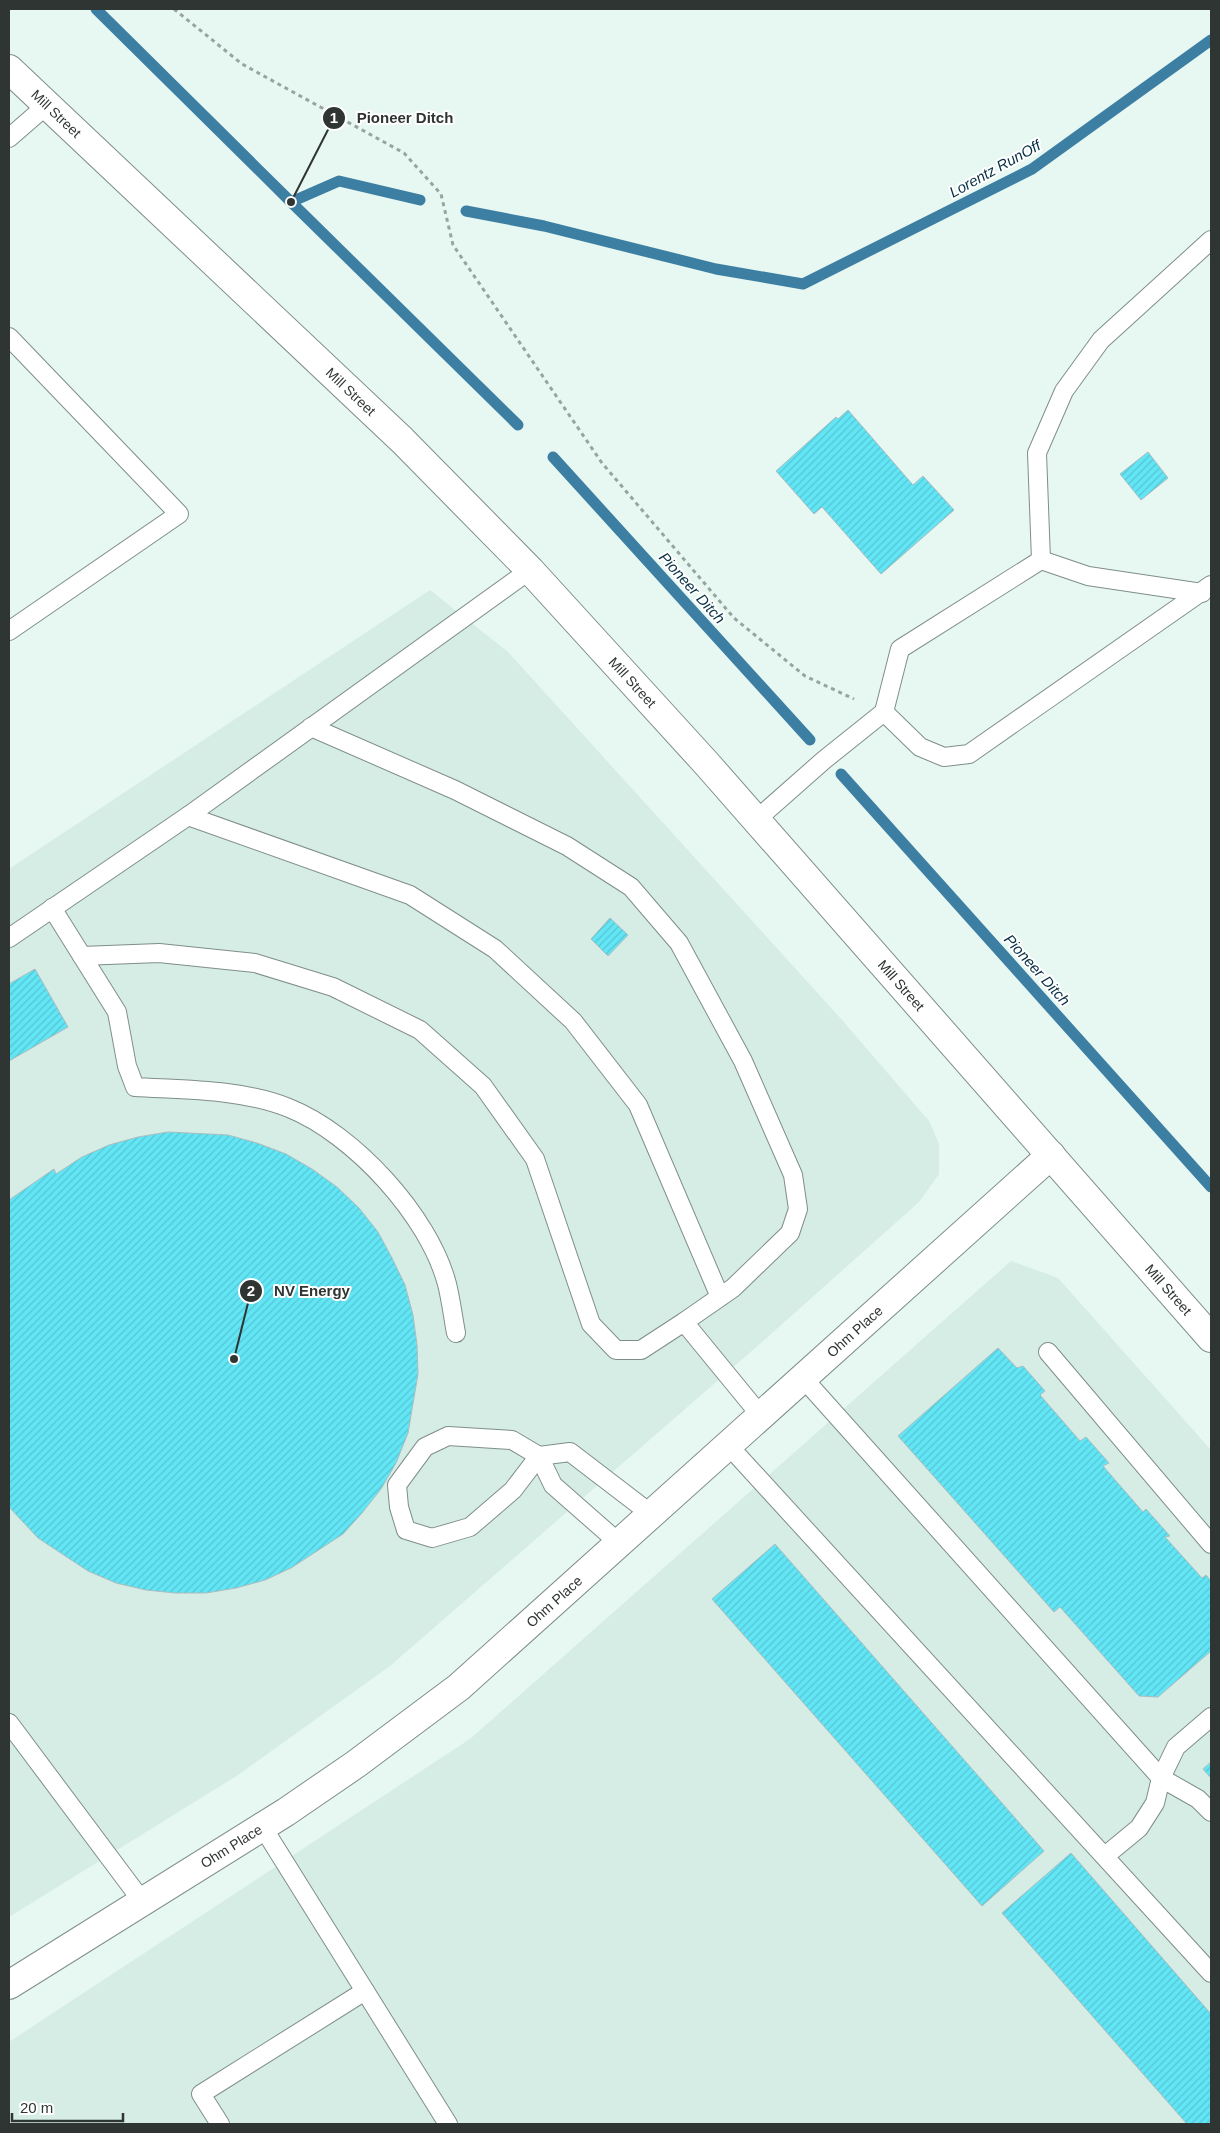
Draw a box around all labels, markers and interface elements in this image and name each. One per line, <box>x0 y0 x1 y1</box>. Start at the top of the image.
street label: Mill Street <box>28 86 84 141</box>
callout: Pioneer Ditch <box>321 103 463 133</box>
text: 1 <box>330 109 338 126</box>
text: Pioneer Ditch <box>357 109 453 126</box>
water label: Lorentz RunOff <box>946 136 1045 201</box>
street label: Mill Street <box>323 364 379 419</box>
water label: Pioneer Ditch <box>656 549 729 627</box>
street label: Mill Street <box>606 654 660 711</box>
water label: Pioneer Ditch <box>1001 931 1074 1009</box>
street label: Mill Street <box>875 957 928 1014</box>
street label: Mill Street <box>1142 1261 1195 1318</box>
callout: NV Energy <box>239 1276 360 1306</box>
text: 2 <box>247 1282 255 1299</box>
text: NV Energy <box>274 1282 351 1299</box>
street label: Ohm Place <box>824 1302 886 1361</box>
street label: Ohm Place <box>523 1572 585 1631</box>
street label: Ohm Place <box>198 1821 265 1871</box>
scale bar <box>12 2090 124 2122</box>
text: 20 m <box>20 2099 53 2116</box>

